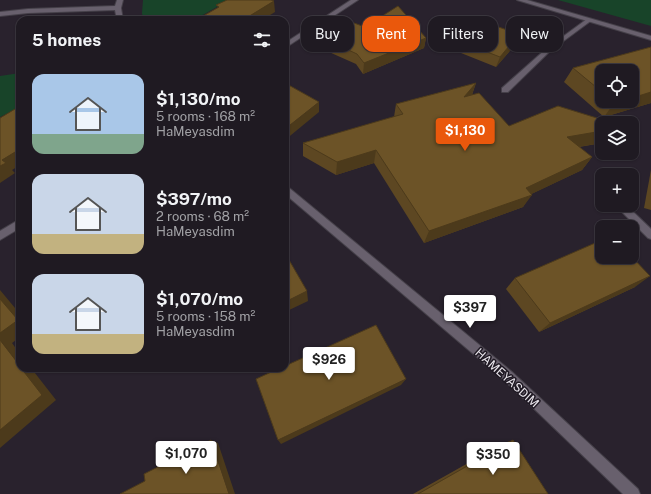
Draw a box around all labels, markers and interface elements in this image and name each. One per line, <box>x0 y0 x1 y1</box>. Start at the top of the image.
chip: Buy <box>301 16 354 52</box>
chip: Rent <box>362 16 420 52</box>
chip: Filters <box>428 16 498 52</box>
chip: New <box>506 16 563 52</box>
icon: filters <box>251 29 273 51</box>
text: 5 homes <box>32 30 101 50</box>
map controls <box>595 64 639 264</box>
button: locate <box>595 64 639 108</box>
text: $1,130/mo <box>156 89 241 109</box>
icon: home <box>64 90 112 138</box>
text: 5 rooms · 168 m² <box>156 109 255 124</box>
button: layers <box>595 116 639 160</box>
pin: $1,130 <box>432 118 498 152</box>
text: $1,130 <box>445 123 485 138</box>
text: HaMeyasdim <box>156 124 235 139</box>
button: + <box>595 168 639 212</box>
text: $397/mo <box>156 189 232 209</box>
icon: home <box>64 190 112 238</box>
text: 2 rooms · 68 m² <box>156 209 249 224</box>
button: − <box>595 220 639 264</box>
text: HaMeyasdim <box>156 224 235 239</box>
text: $1,070/mo <box>156 289 243 309</box>
icon: home <box>64 290 112 338</box>
pin: $397 <box>446 295 494 329</box>
text: $397 <box>453 300 487 315</box>
text: 5 rooms · 158 m² <box>156 309 255 324</box>
text: HaMeyasdim <box>156 324 235 339</box>
street label: HAMEYASDIM <box>472 346 542 410</box>
pin: $926 <box>305 347 353 381</box>
text: $926 <box>312 352 346 367</box>
pin: $1,070 <box>153 441 219 475</box>
pin: $350 <box>469 442 517 476</box>
text: $1,070 <box>165 446 207 461</box>
text: $350 <box>476 447 510 462</box>

